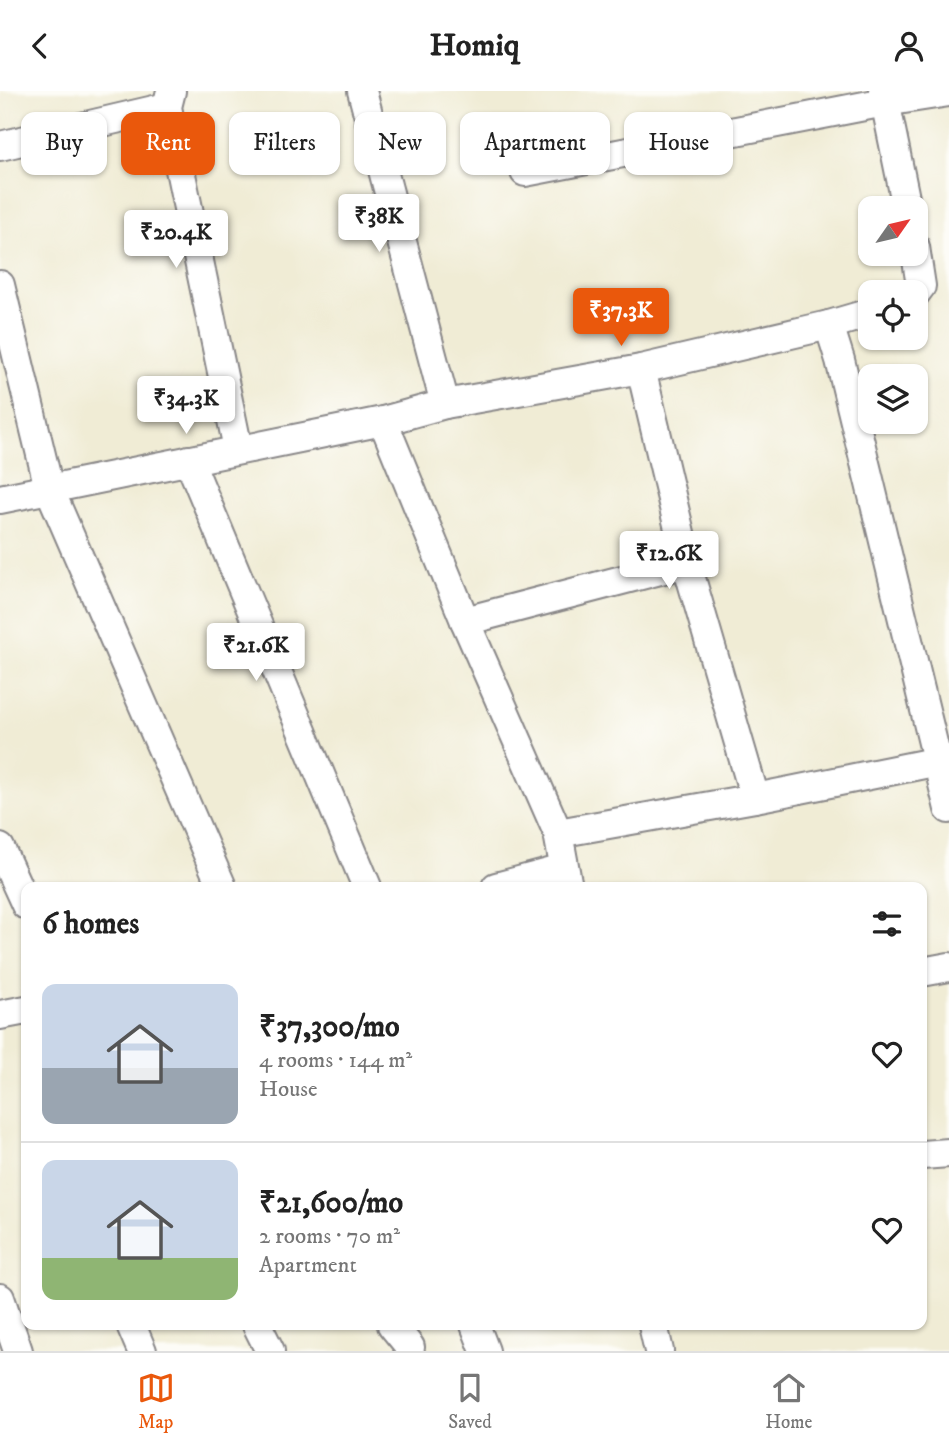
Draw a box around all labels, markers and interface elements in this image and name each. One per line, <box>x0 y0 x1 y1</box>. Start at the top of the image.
text: Homiq <box>429 26 520 66</box>
icon: back <box>21 27 59 65</box>
icon: person <box>890 27 928 65</box>
chip: Buy <box>21 112 107 175</box>
chip: Rent <box>121 112 215 175</box>
chip: Filters <box>229 112 340 175</box>
chip: New <box>354 112 446 175</box>
chip: Apartment <box>460 112 610 175</box>
chip: House <box>624 112 733 175</box>
pin: ₹38K <box>338 195 420 254</box>
north arrow <box>858 196 928 266</box>
map controls <box>858 196 928 434</box>
text: ₹38K <box>354 202 404 231</box>
pin: ₹20.4K <box>119 211 233 270</box>
text: ₹20.4K <box>140 218 212 247</box>
button: locate <box>858 280 928 350</box>
pin: ₹37.3K <box>564 289 678 348</box>
text: ₹37.3K <box>589 296 653 325</box>
button: layers <box>858 364 928 434</box>
pin: ₹34.3K <box>129 377 243 436</box>
text: ₹34.3K <box>153 384 219 413</box>
pin: ₹12.6K <box>612 531 726 591</box>
text: ₹12.6K <box>636 539 702 568</box>
pin: ₹21.6K <box>199 623 313 683</box>
text: ₹21.6K <box>223 631 289 660</box>
icon: filters <box>868 905 906 943</box>
text: 6 homes <box>42 906 139 943</box>
text: ₹37,300/mo <box>259 1009 400 1046</box>
icon: home <box>98 1012 182 1096</box>
icon: heart <box>868 1035 906 1073</box>
text: 4 rooms · 144 m² <box>259 1046 412 1075</box>
text: House <box>259 1075 317 1104</box>
text: ₹21,600/mo <box>259 1185 403 1222</box>
icon: home <box>98 1188 182 1272</box>
icon: heart <box>868 1211 906 1249</box>
text: 2 rooms · 70 m² <box>259 1222 400 1251</box>
text: Apartment <box>259 1251 357 1280</box>
tab: Map <box>137 1369 175 1434</box>
tab: Saved <box>448 1369 492 1434</box>
tab: Home <box>765 1369 812 1434</box>

